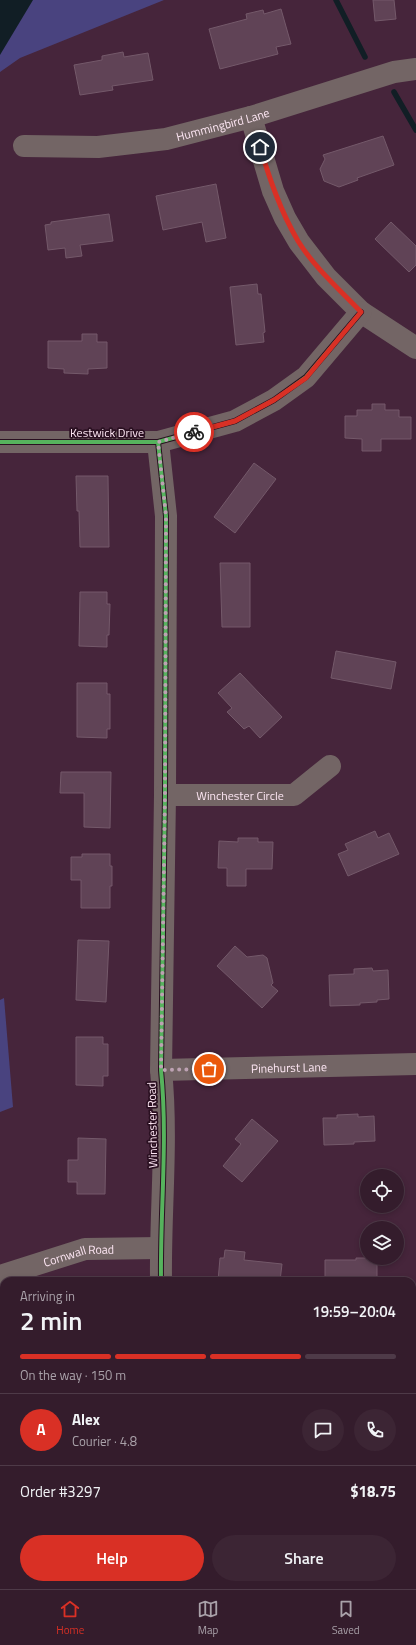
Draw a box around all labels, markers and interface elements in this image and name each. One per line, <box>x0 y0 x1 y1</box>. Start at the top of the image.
street label: Hummingbird Lane <box>174 102 272 146</box>
pin <box>243 130 277 164</box>
icon: home <box>249 136 271 158</box>
courier <box>174 412 214 452</box>
icon: bike <box>183 421 205 443</box>
street label: Kestwick Drive <box>70 423 144 442</box>
street label: Winchester Circle <box>196 786 284 805</box>
pin <box>192 1052 226 1086</box>
street label: Pinehurst Lane <box>251 1057 327 1077</box>
icon: bag <box>198 1058 220 1080</box>
street label: Winchester Road <box>142 1082 162 1168</box>
map controls <box>360 1169 404 1265</box>
button: locate <box>360 1169 404 1213</box>
button: layers <box>360 1221 404 1265</box>
street label: Cornwall Road <box>41 1239 114 1271</box>
text: Arriving in <box>20 1286 75 1306</box>
text: 19:59–20:04 <box>312 1300 396 1323</box>
text: 2 min <box>20 1301 83 1340</box>
text: On the way · 150 m <box>20 1365 126 1385</box>
text: Alex <box>72 1408 100 1431</box>
button: chat <box>302 1409 344 1451</box>
button: phone <box>354 1409 396 1451</box>
text: A <box>36 1418 46 1441</box>
text: Courier · 4.8 <box>72 1431 137 1451</box>
text: Order #3297 <box>20 1480 101 1503</box>
text: $18.75 <box>350 1480 396 1503</box>
button: Help <box>20 1535 204 1581</box>
button: Share <box>212 1535 396 1581</box>
tab: Home <box>56 1598 84 1638</box>
tab: Map <box>197 1598 219 1638</box>
tab: Saved <box>332 1598 360 1638</box>

